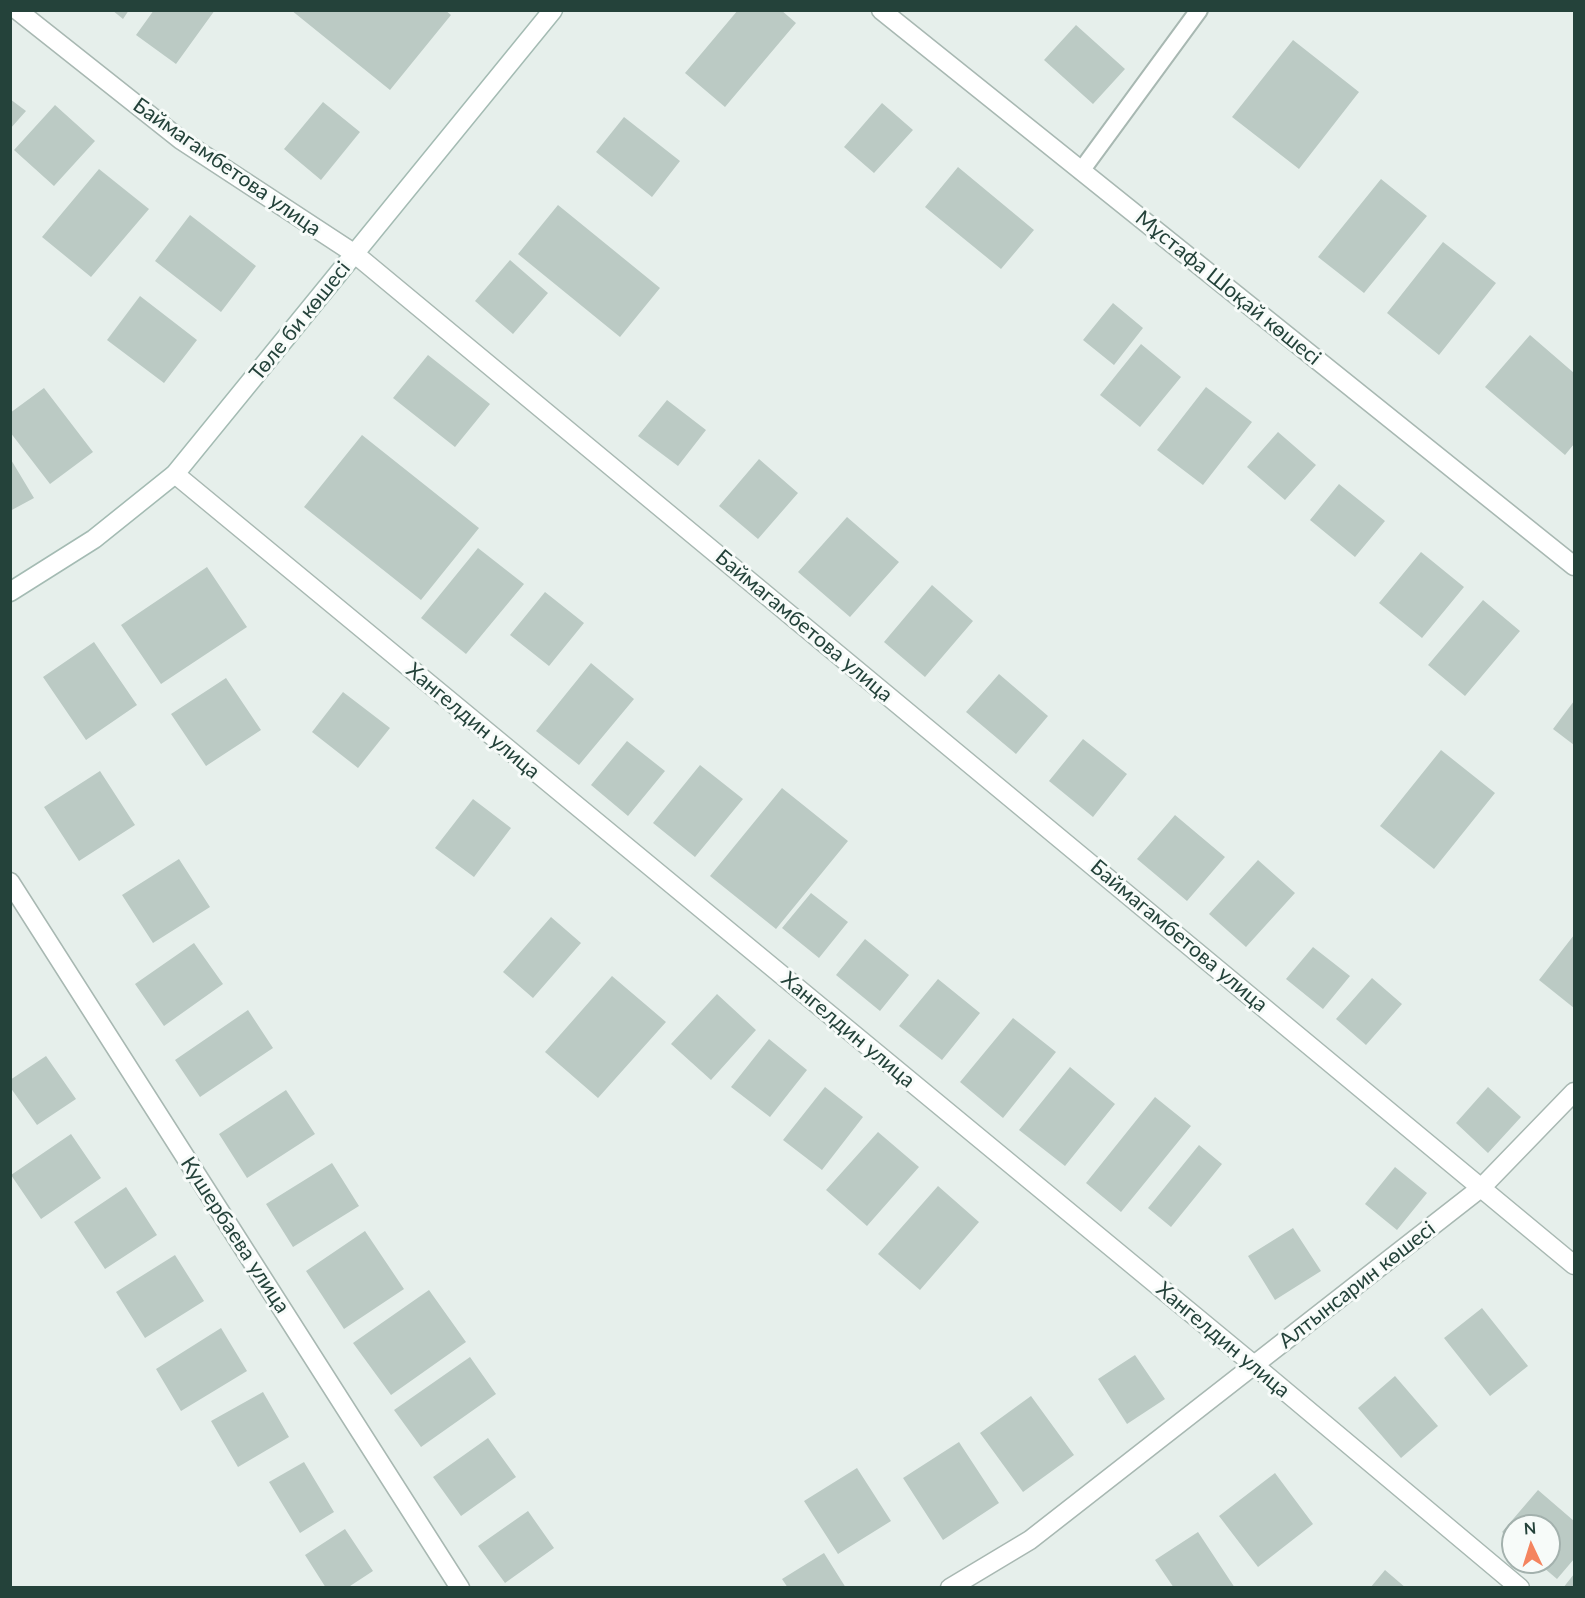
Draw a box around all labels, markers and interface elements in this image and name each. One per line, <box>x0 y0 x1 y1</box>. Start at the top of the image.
street label: Баймагамбетова улица <box>128 93 326 241</box>
street label: Мұстафа Шоқай көшесі <box>1130 205 1326 371</box>
street label: Төле би көшесі <box>244 256 356 386</box>
street label: Баймагамбетова улица <box>710 545 898 707</box>
street label: Хангелдин улица <box>401 658 545 784</box>
street label: Баймагамбетова улица <box>1085 855 1273 1017</box>
street label: Хангелдин улица <box>776 967 920 1093</box>
street label: Кушербаева улица <box>175 1152 295 1318</box>
street label: Алтынсарин көшесі <box>1274 1216 1440 1354</box>
street label: Хангелдин улица <box>1151 1277 1295 1403</box>
north arrow <box>1501 1514 1561 1574</box>
text: N <box>1523 1518 1537 1537</box>

